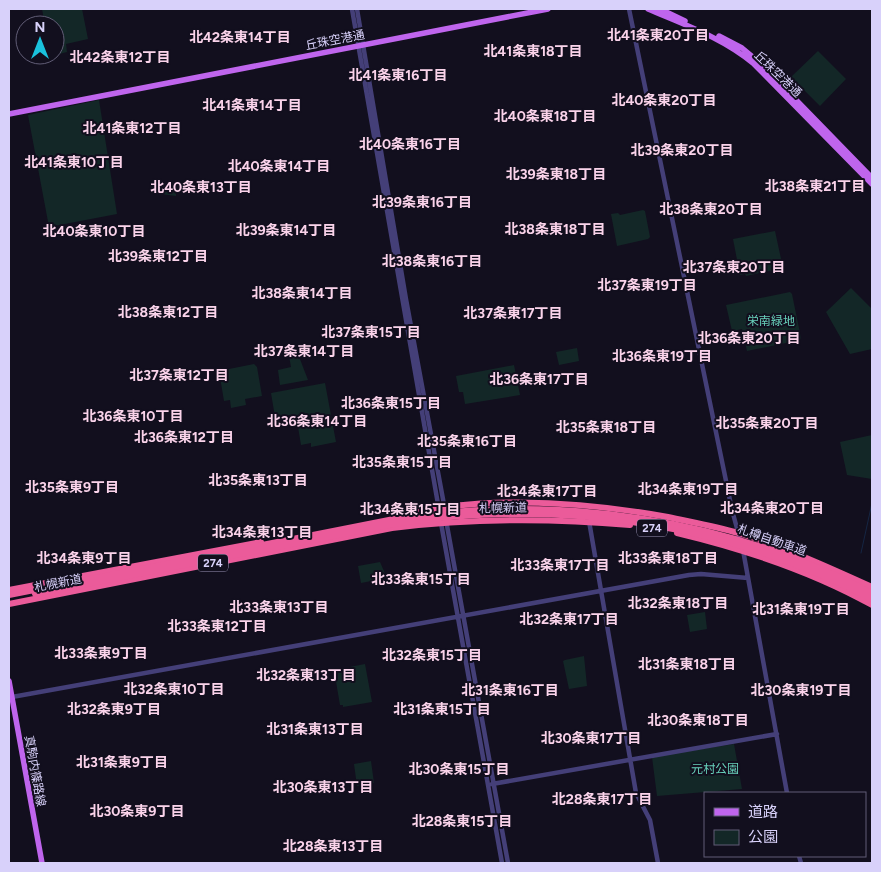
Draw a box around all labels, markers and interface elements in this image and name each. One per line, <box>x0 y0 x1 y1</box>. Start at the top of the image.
north arrow <box>15 15 65 65</box>
text: N <box>35 19 45 36</box>
street label: 丘珠空港通 <box>304 27 366 53</box>
district label: 北41条東20丁目 <box>607 27 709 44</box>
district label: 北42条東14丁目 <box>189 29 291 46</box>
district label: 北41条東18丁目 <box>483 43 583 60</box>
street label: 丘珠空港通 <box>752 48 804 100</box>
district label: 北42条東12丁目 <box>70 49 170 66</box>
district label: 北41条東16丁目 <box>349 67 447 84</box>
district label: 北40条東20丁目 <box>611 92 717 109</box>
district label: 北41条東14丁目 <box>202 97 302 114</box>
district label: 北40条東18丁目 <box>494 108 596 125</box>
district label: 北41条東12丁目 <box>83 120 181 137</box>
district label: 北40条東16丁目 <box>359 136 461 153</box>
district label: 北39条東20丁目 <box>630 142 734 159</box>
district label: 北41条東10丁目 <box>24 154 124 171</box>
district label: 北40条東14丁目 <box>228 158 330 175</box>
district label: 北39条東18丁目 <box>506 166 606 183</box>
district label: 北38条東21丁目 <box>765 178 865 195</box>
district label: 北40条東13丁目 <box>150 179 252 196</box>
district label: 北39条東16丁目 <box>372 194 472 211</box>
district label: 北38条東20丁目 <box>659 201 763 218</box>
district label: 北38条東18丁目 <box>505 221 605 238</box>
district label: 北39条東14丁目 <box>236 222 336 239</box>
district label: 北40条東10丁目 <box>43 223 145 240</box>
district label: 北39条東12丁目 <box>108 248 208 265</box>
district label: 北38条東16丁目 <box>382 253 482 270</box>
district label: 北37条東20丁目 <box>683 259 785 276</box>
district label: 北37条東19丁目 <box>597 277 697 294</box>
district label: 北38条東14丁目 <box>251 285 353 302</box>
district label: 北38条東12丁目 <box>118 304 218 321</box>
district label: 北37条東17丁目 <box>463 305 563 322</box>
park label: 栄南緑地 <box>747 314 795 328</box>
district label: 北37条東15丁目 <box>321 324 421 341</box>
district label: 北36条東20丁目 <box>697 330 801 347</box>
district label: 北37条東14丁目 <box>254 343 354 360</box>
district label: 北36条東19丁目 <box>612 348 712 365</box>
district label: 北37条東12丁目 <box>129 367 229 384</box>
district label: 北36条東17丁目 <box>489 371 589 388</box>
district label: 北36条東15丁目 <box>341 395 441 412</box>
district label: 北36条東10丁目 <box>83 408 183 425</box>
district label: 北36条東14丁目 <box>267 413 367 430</box>
district label: 北35条東20丁目 <box>715 415 819 432</box>
district label: 北35条東18丁目 <box>556 419 656 436</box>
district label: 北36条東12丁目 <box>134 429 234 446</box>
district label: 北35条東16丁目 <box>417 433 517 450</box>
district label: 北35条東15丁目 <box>352 454 452 471</box>
district label: 北35条東13丁目 <box>208 472 308 489</box>
district label: 北35条東9丁目 <box>25 479 119 496</box>
district label: 北34条東19丁目 <box>638 481 738 498</box>
district label: 北34条東17丁目 <box>497 483 597 500</box>
district label: 北34条東20丁目 <box>720 500 824 517</box>
district label: 北34条東15丁目 <box>360 501 460 518</box>
street label: 札幌新道 <box>479 501 527 515</box>
road number: 274 <box>637 520 667 536</box>
street label: 札樽自動車道 <box>736 522 808 558</box>
district label: 北34条東13丁目 <box>212 524 312 541</box>
district label: 北34条東9丁目 <box>37 550 131 567</box>
district label: 北33条東18丁目 <box>618 550 718 567</box>
road number: 274 <box>198 554 228 572</box>
district label: 北33条東17丁目 <box>510 557 610 574</box>
district label: 北33条東15丁目 <box>371 571 471 588</box>
street label: 札幌新道 <box>33 572 83 594</box>
district label: 北32条東18丁目 <box>628 595 728 612</box>
district label: 北33条東13丁目 <box>229 599 329 616</box>
district label: 北31条東19丁目 <box>752 601 850 618</box>
district label: 北32条東17丁目 <box>519 611 619 628</box>
district label: 北33条東12丁目 <box>167 618 267 635</box>
district label: 北33条東9丁目 <box>54 645 148 662</box>
district label: 北32条東15丁目 <box>382 647 482 664</box>
district label: 北31条東18丁目 <box>638 656 736 673</box>
district label: 北32条東13丁目 <box>256 667 356 684</box>
district label: 北32条東10丁目 <box>124 681 224 698</box>
district label: 北31条東16丁目 <box>461 682 559 699</box>
district label: 北30条東19丁目 <box>751 682 851 699</box>
district label: 北32条東9丁目 <box>67 701 161 718</box>
district label: 北31条東15丁目 <box>393 701 491 718</box>
district label: 北30条東18丁目 <box>647 712 749 729</box>
district label: 北31条東13丁目 <box>266 721 364 738</box>
district label: 北30条東17丁目 <box>541 730 641 747</box>
street label: 真駒内篠路線 <box>22 734 48 808</box>
district label: 北31条東9丁目 <box>76 754 168 771</box>
district label: 北30条東15丁目 <box>409 761 509 778</box>
park label: 元村公園 <box>691 762 739 776</box>
district label: 北30条東13丁目 <box>273 779 373 796</box>
district label: 北28条東17丁目 <box>552 791 652 808</box>
legend <box>704 792 866 857</box>
district label: 北30条東9丁目 <box>90 803 184 820</box>
text: 道路 <box>748 803 778 821</box>
district label: 北28条東15丁目 <box>412 813 512 830</box>
text: 公園 <box>748 828 778 846</box>
district label: 北28条東13丁目 <box>283 838 383 855</box>

